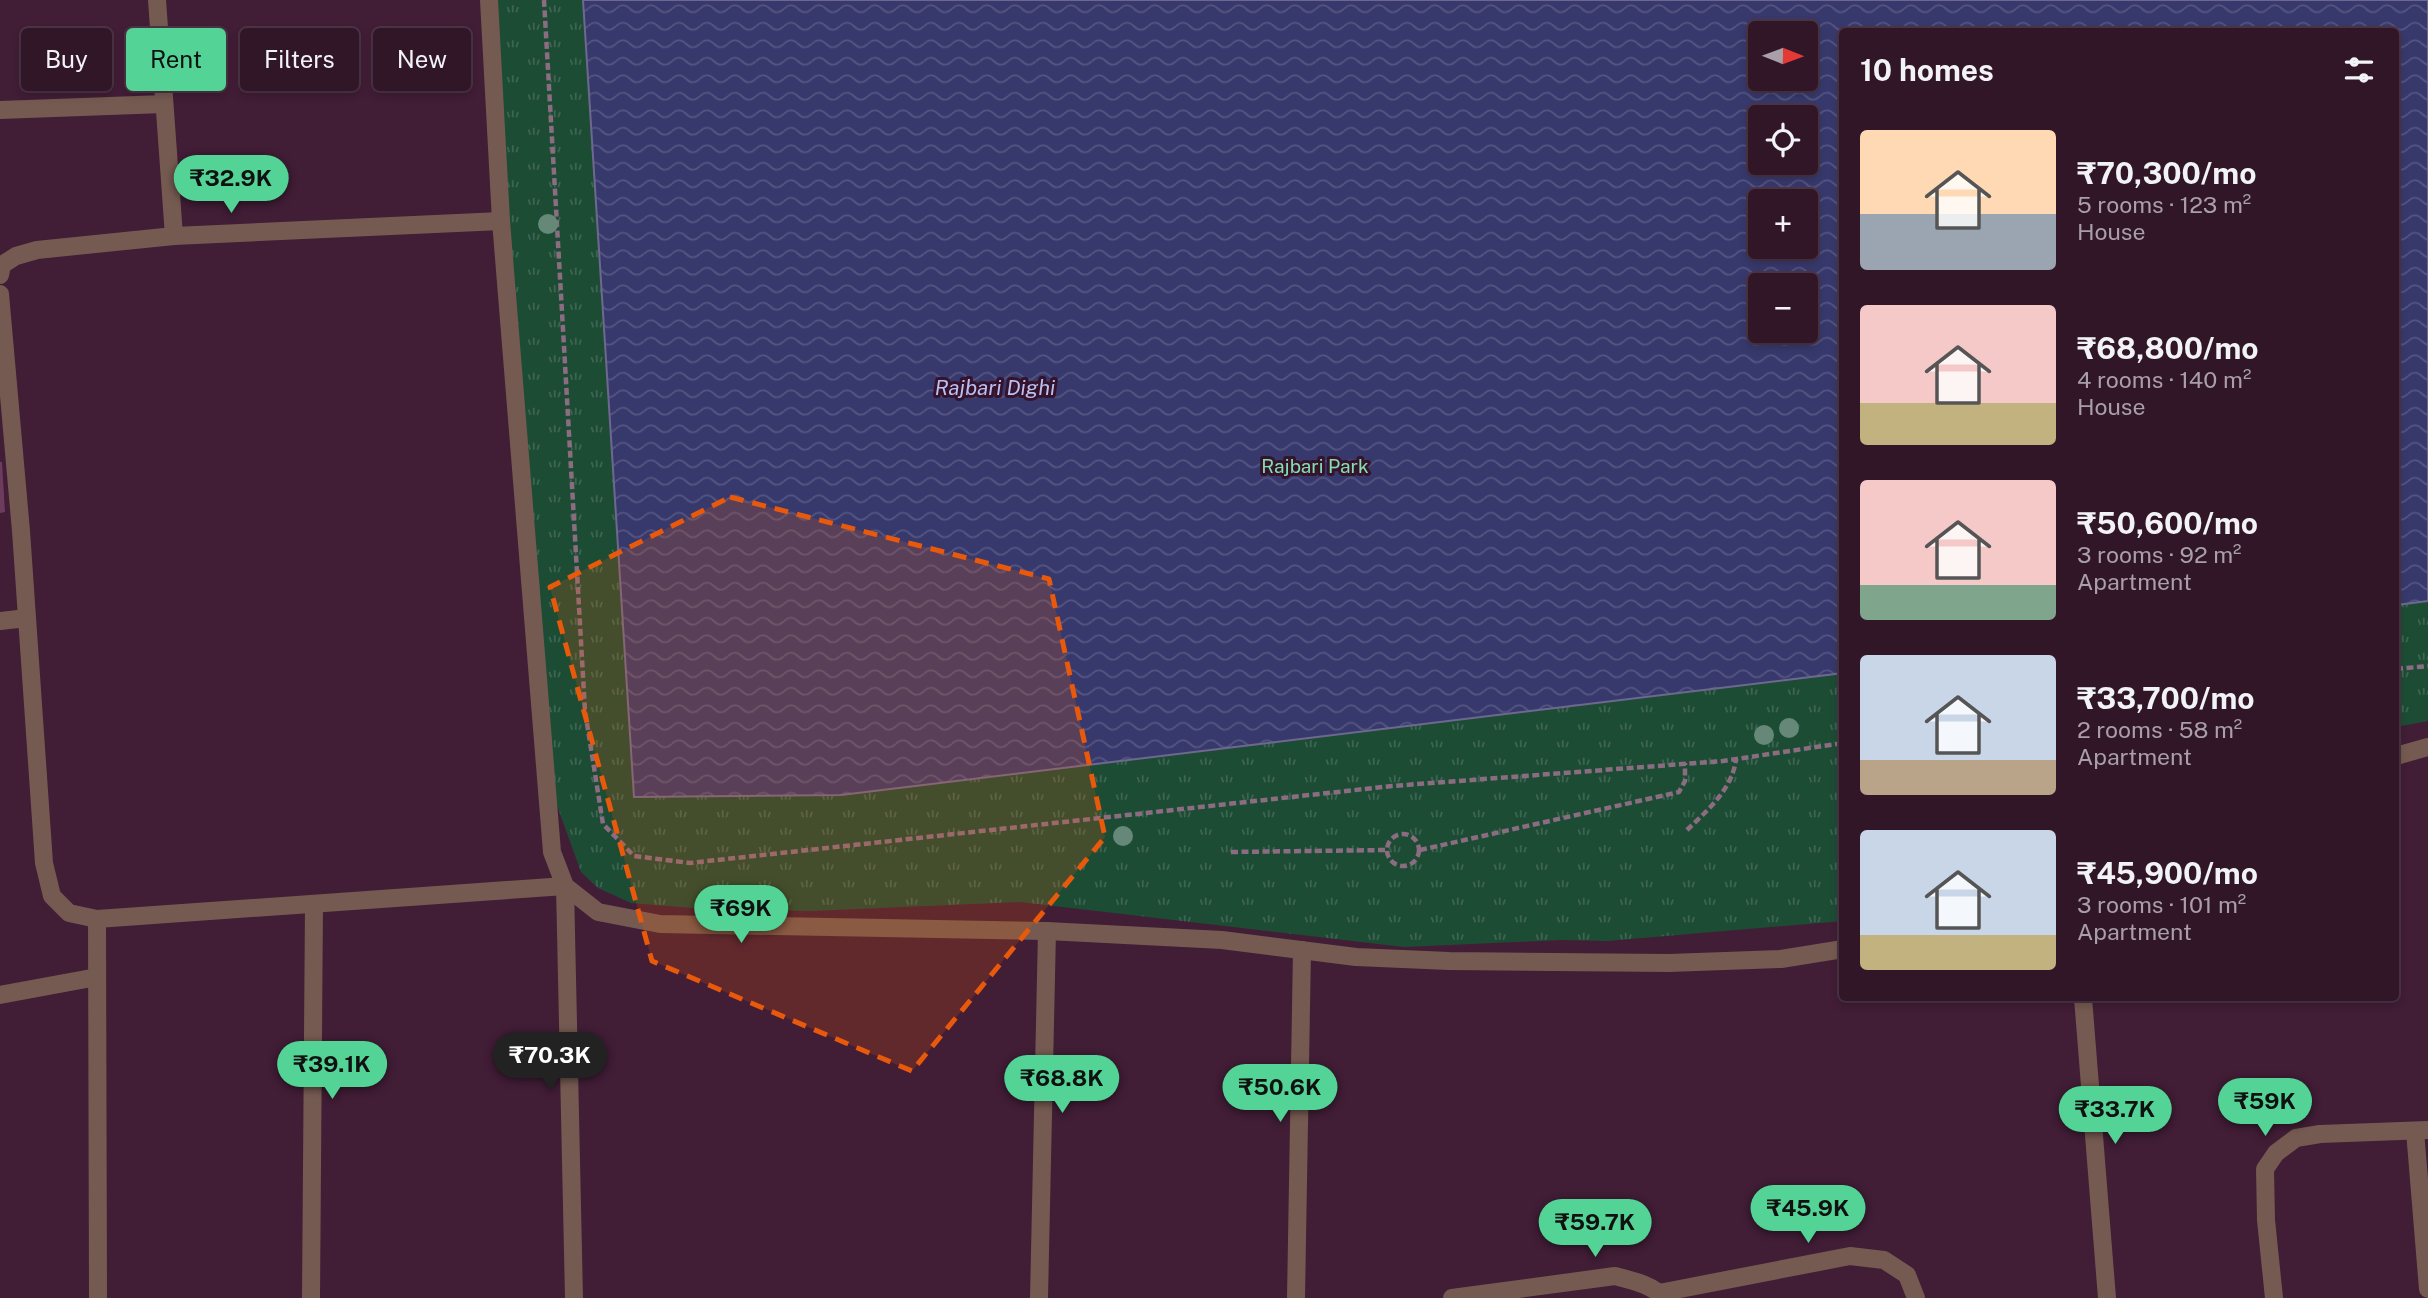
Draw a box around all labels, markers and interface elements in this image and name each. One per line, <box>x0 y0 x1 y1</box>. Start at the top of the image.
north arrow <box>1748 21 1818 91</box>
map controls <box>1748 21 1818 343</box>
chip: Buy <box>21 28 112 91</box>
chip: Rent <box>126 28 226 91</box>
chip: Filters <box>240 28 359 91</box>
chip: New <box>373 28 471 91</box>
icon: filters <box>2340 51 2378 89</box>
text: 10 homes <box>1860 52 1994 88</box>
button: locate <box>1748 105 1818 175</box>
text: ₹70,300/mo <box>2077 155 2256 191</box>
pin: ₹32.9K <box>174 156 288 215</box>
icon: home <box>1916 158 2000 242</box>
text: ₹32.9K <box>190 164 272 191</box>
button: + <box>1748 189 1818 259</box>
text: 5 rooms · 123 m² <box>2077 191 2251 218</box>
text: House <box>2077 218 2145 245</box>
button: − <box>1748 273 1818 343</box>
text: ₹68,800/mo <box>2077 330 2259 366</box>
icon: home <box>1916 333 2000 417</box>
text: 4 rooms · 140 m² <box>2077 366 2251 393</box>
water label: Rajbari Dighi <box>935 375 1055 400</box>
text: House <box>2077 393 2145 420</box>
park label: Rajbari Park <box>1261 455 1369 477</box>
text: ₹50,600/mo <box>2077 505 2258 541</box>
icon: home <box>1916 508 2000 592</box>
text: 3 rooms · 92 m² <box>2077 541 2242 568</box>
text: Apartment <box>2077 568 2192 595</box>
text: ₹33,700/mo <box>2077 680 2255 716</box>
icon: home <box>1916 683 2000 767</box>
text: 2 rooms · 58 m² <box>2077 716 2242 743</box>
text: Apartment <box>2077 743 2192 770</box>
text: ₹45,900/mo <box>2077 855 2258 891</box>
icon: home <box>1916 858 2000 942</box>
pin: ₹69K <box>700 886 782 945</box>
text: 3 rooms · 101 m² <box>2077 891 2246 918</box>
text: ₹69K <box>710 894 772 921</box>
text: Apartment <box>2077 918 2192 945</box>
pin: ₹70.3K <box>493 1032 607 1092</box>
text: ₹70.3K <box>509 1041 591 1068</box>
pin: ₹39.1K <box>275 1042 389 1101</box>
text: ₹39.1K <box>293 1050 371 1077</box>
pin: ₹68.8K <box>1005 1056 1119 1115</box>
text: ₹68.8K <box>1020 1064 1104 1091</box>
pin: ₹50.6K <box>1223 1064 1337 1124</box>
text: ₹50.6K <box>1238 1073 1322 1100</box>
pin: ₹59K <box>2224 1078 2306 1138</box>
pin: ₹33.7K <box>2058 1086 2172 1146</box>
text: ₹59K <box>2234 1087 2296 1114</box>
text: ₹33.7K <box>2075 1095 2155 1122</box>
pin: ₹45.9K <box>1751 1186 1865 1245</box>
text: ₹45.9K <box>1767 1194 1849 1221</box>
pin: ₹59.7K <box>1538 1200 1652 1259</box>
text: ₹59.7K <box>1555 1208 1635 1235</box>

